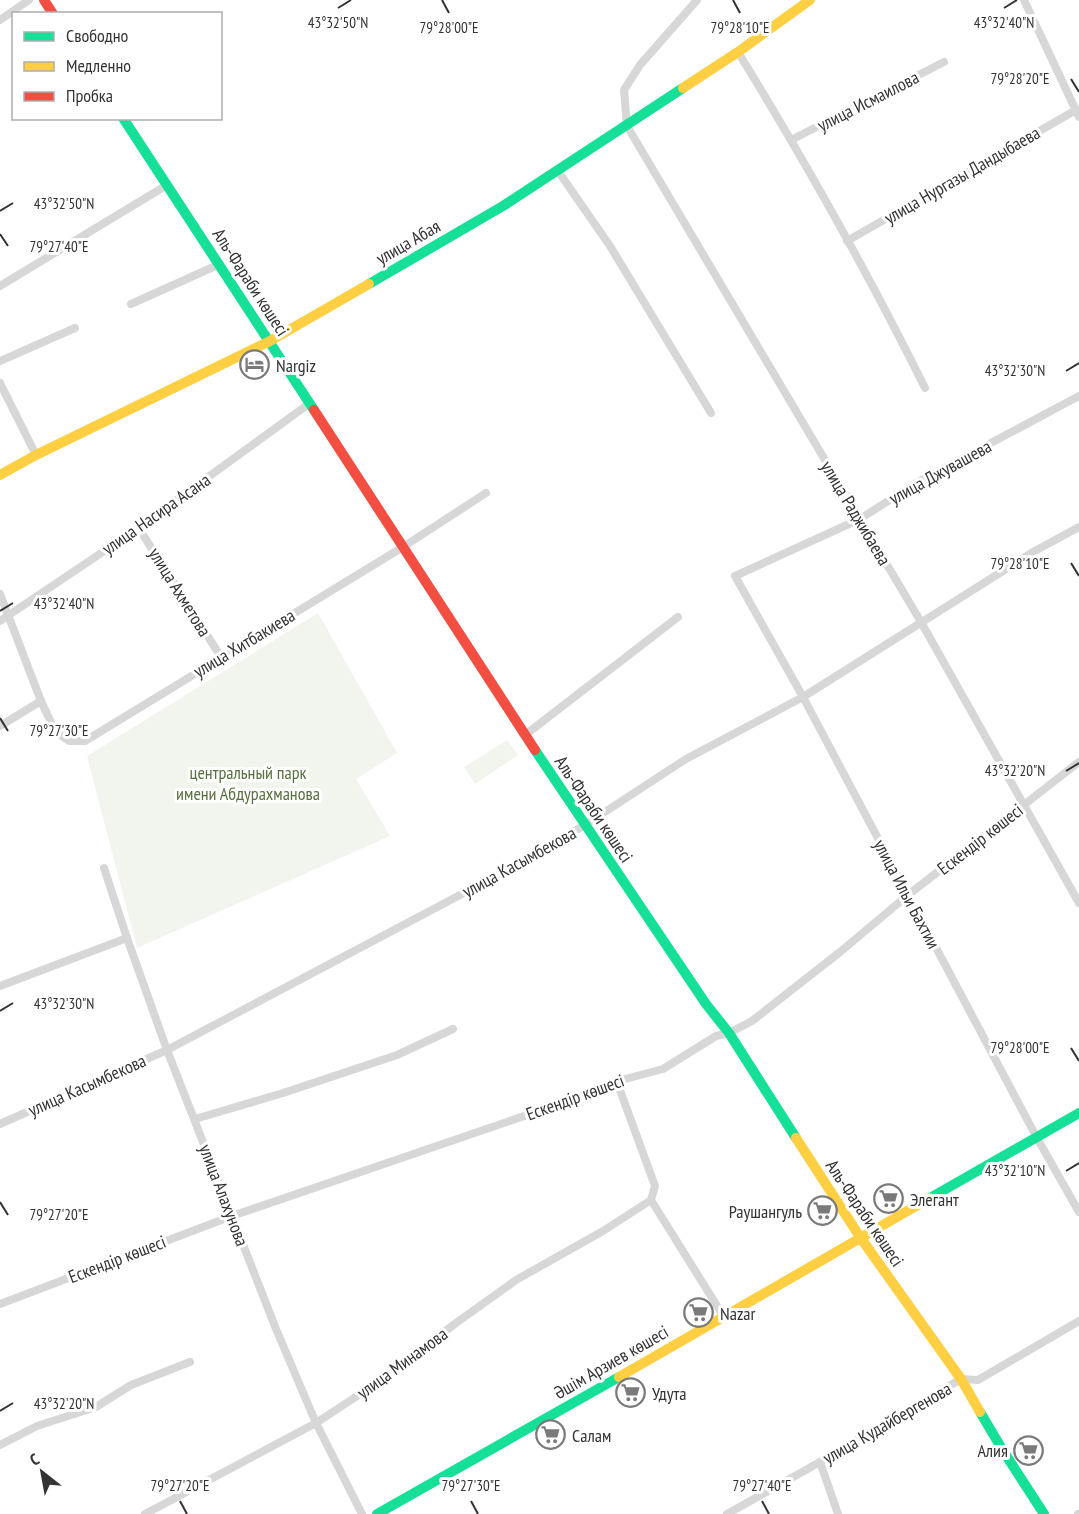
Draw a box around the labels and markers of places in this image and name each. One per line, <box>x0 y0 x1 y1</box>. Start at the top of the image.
hotel icon: Nargiz <box>239 349 271 381</box>
place label: Nargiz <box>276 354 316 377</box>
supermarket icon: Элегант <box>873 1183 905 1215</box>
place label: Элегант <box>910 1188 959 1211</box>
supermarket icon: Раушангуль <box>807 1195 839 1227</box>
place label: Раушангуль <box>729 1200 802 1223</box>
supermarket icon: Nazar <box>683 1297 715 1329</box>
place label: Nazar <box>720 1302 756 1325</box>
supermarket icon: Удута <box>615 1377 647 1409</box>
place label: Удута <box>652 1382 687 1405</box>
supermarket icon: Салам <box>535 1419 567 1451</box>
place label: Салам <box>572 1424 611 1447</box>
supermarket icon: Алия <box>1013 1434 1045 1466</box>
place label: Алия <box>977 1439 1008 1462</box>

